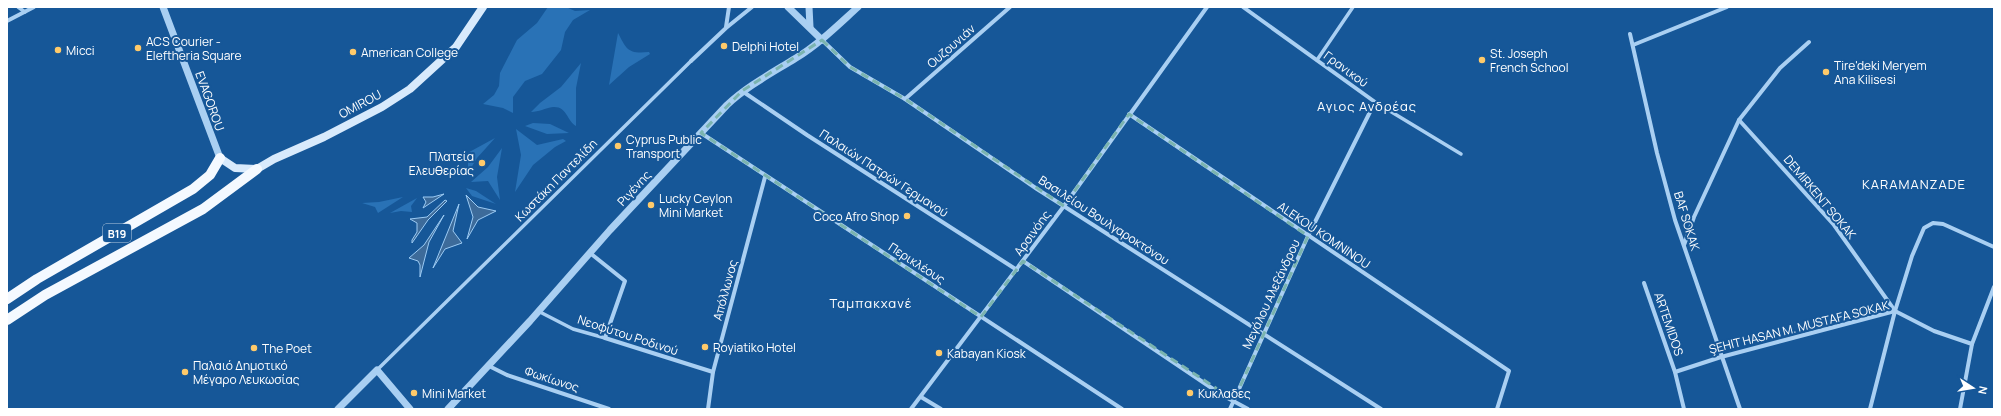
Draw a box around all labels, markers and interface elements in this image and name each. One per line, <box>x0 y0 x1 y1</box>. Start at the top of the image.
street label: Ουζουνιάν <box>923 20 979 72</box>
place label: ACS Courier - Eleftheria Square <box>146 33 242 64</box>
place label: Delphi Hotel <box>732 38 799 55</box>
marker: Delphi Hotel <box>719 41 729 51</box>
place label: Micci <box>66 42 95 59</box>
marker: ACS Courier - Eleftheria Square <box>133 43 143 53</box>
place label: American College <box>361 44 458 61</box>
marker: Micci <box>53 45 63 55</box>
place label: St. Joseph French School <box>1490 45 1569 76</box>
marker: American College <box>348 47 358 57</box>
street label: Γρανικού <box>1320 47 1372 91</box>
marker: St. Joseph French School <box>1477 55 1487 65</box>
place label: Tire'deki Meryem Ana Kilisesi <box>1834 57 1927 88</box>
marker: Tire'deki Meryem Ana Kilisesi <box>1821 67 1831 77</box>
street label: EVAGOROU <box>191 69 229 133</box>
street label: OMIROU <box>336 86 384 122</box>
district label: Αγιος Ανδρέας <box>1317 97 1417 115</box>
street label: Παλαιών Πατρών Γερμανού <box>816 125 952 221</box>
place label: Cyprus Public Transport <box>626 131 702 162</box>
street label: Kωστάκη Παντελίδη <box>511 135 601 225</box>
marker: Cyprus Public Transport <box>613 141 623 151</box>
place label: Πλατεία Ελευθερίας <box>409 148 474 179</box>
street label: DEMIRKENT SOKAK <box>1780 151 1861 243</box>
marker: Πλατεία Ελευθερίας <box>477 158 487 168</box>
street label: Ριγένης <box>613 166 655 209</box>
street label: Βασιλείου Βουλγαροκτόνου <box>1035 171 1173 269</box>
district label: KARAMANZADE <box>1862 175 1966 193</box>
street label: BAF SOKAK <box>1670 189 1704 254</box>
place label: Lucky Ceylon Mini Market <box>659 190 732 221</box>
street label: ALEKOU KOMNINOU <box>1274 198 1374 272</box>
marker: Lucky Ceylon Mini Market <box>646 200 656 210</box>
street label: Αρσινόης <box>1010 207 1054 259</box>
place label: Coco Afro Shop <box>813 208 899 225</box>
marker: Coco Afro Shop <box>902 211 912 221</box>
road number: B19 <box>103 224 131 242</box>
street label: Μεγάλου Αλεξάνδρου <box>1238 236 1304 352</box>
street label: Περικλέους <box>885 238 949 288</box>
street label: Απόλλωνος <box>709 257 741 322</box>
street label: ARTEMIDOS <box>1650 290 1688 358</box>
district label: Ταμπακχανέ <box>830 294 912 312</box>
street label: ŞEHIT HASAN M. MUSTAFA SOKAK <box>1707 296 1892 358</box>
street label: Νεοφύτου Ροδινού <box>576 311 680 359</box>
place label: Royiatiko Hotel <box>713 339 796 356</box>
place label: The Poet <box>262 340 312 357</box>
marker: Royiatiko Hotel <box>700 342 710 352</box>
marker: The Poet <box>249 343 259 353</box>
place label: Kabayan Kiosk <box>947 345 1027 362</box>
marker: Kabayan Kiosk <box>934 348 944 358</box>
place label: Παλαιό Δημοτικό Μέγαρο Λευκωσίας <box>193 357 300 388</box>
street label: Φωκίωνος <box>523 362 582 396</box>
marker: Παλαιό Δημοτικό Μέγαρο Λευκωσίας <box>180 367 190 377</box>
north arrow <box>1953 368 1993 408</box>
place label: Mini Market <box>422 385 486 402</box>
place label: Κυκλαδες <box>1198 385 1251 402</box>
text: N <box>1975 385 1991 396</box>
marker: Mini Market <box>409 388 419 398</box>
marker: Κυκλαδες <box>1185 388 1195 398</box>

